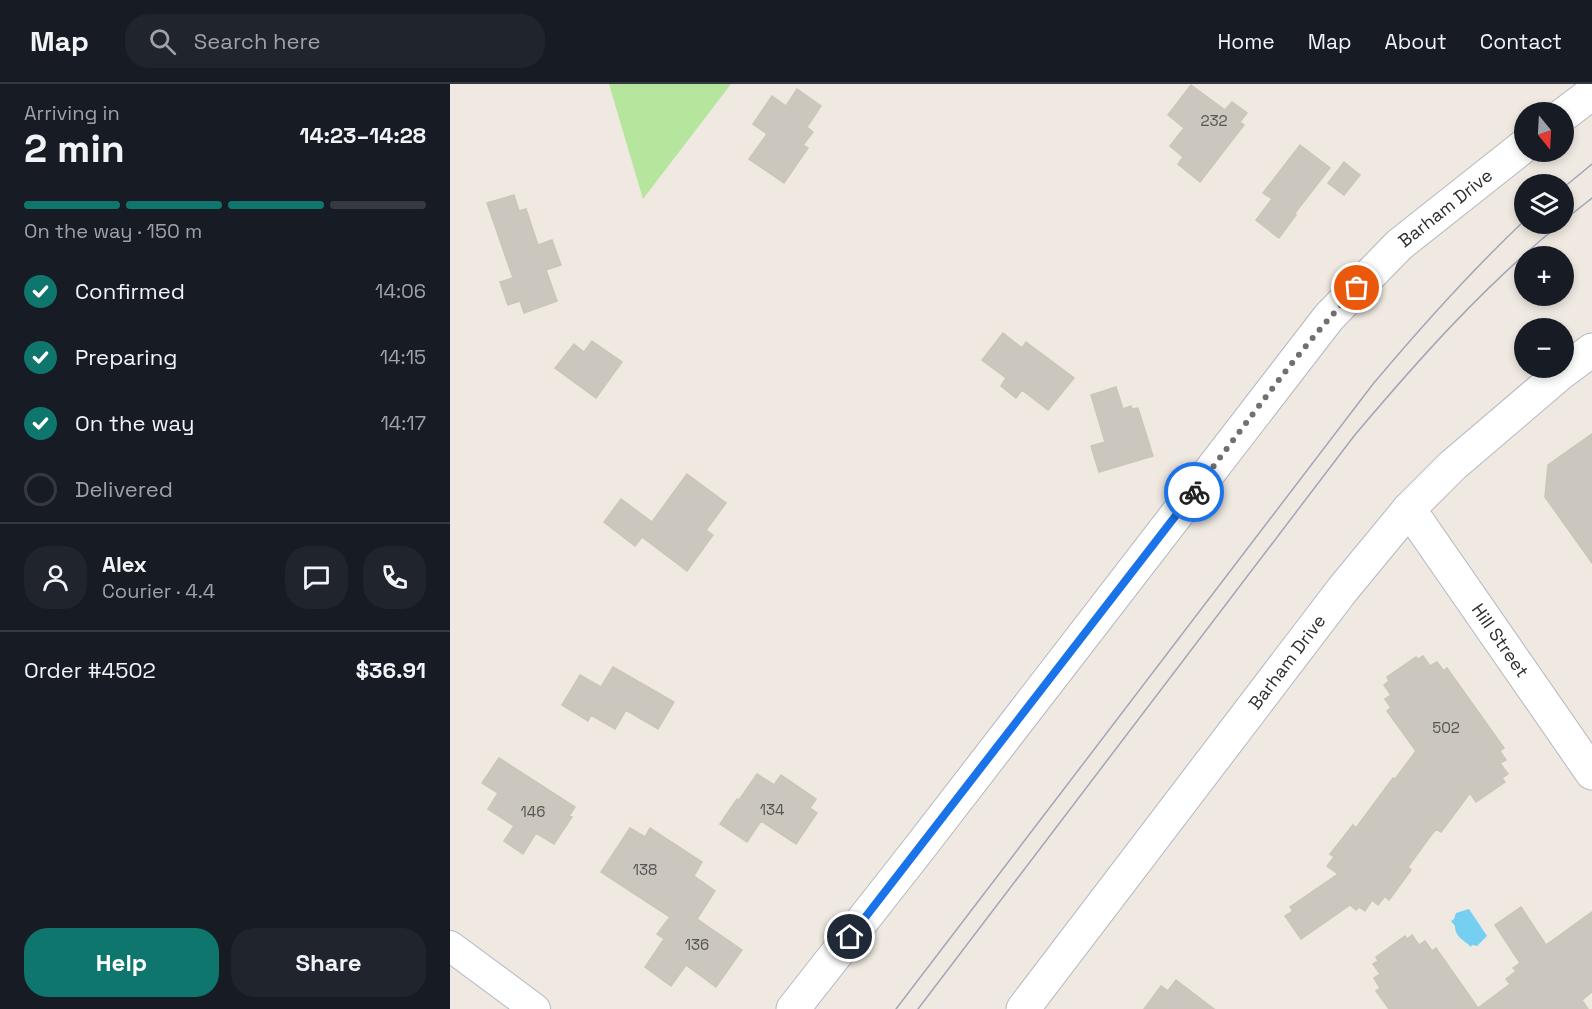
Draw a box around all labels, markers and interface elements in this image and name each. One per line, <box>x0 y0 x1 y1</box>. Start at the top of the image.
search box <box>125 14 545 68</box>
text: Map <box>30 23 89 59</box>
icon: search <box>146 25 179 58</box>
text: Search here <box>194 27 321 55</box>
text: Home <box>1217 28 1275 55</box>
text: Map <box>1308 28 1352 55</box>
text: About <box>1385 28 1447 55</box>
text: Contact <box>1480 28 1562 55</box>
text: Arriving in <box>24 100 120 126</box>
north arrow <box>1514 102 1574 162</box>
map controls <box>1514 102 1574 378</box>
house number: 232 <box>1200 111 1228 130</box>
text: 14:23–14:28 <box>299 121 426 149</box>
text: 2 min <box>24 124 125 173</box>
street label: Barham Drive <box>1393 163 1497 252</box>
button: layers <box>1514 174 1574 234</box>
text: On the way · 150 m <box>24 218 202 244</box>
button: + <box>1514 246 1574 306</box>
pin <box>1331 262 1382 313</box>
icon: bag <box>1340 271 1373 304</box>
icon: check <box>24 275 57 308</box>
text: Confirmed <box>75 277 185 305</box>
text: 14:06 <box>375 278 426 304</box>
button: − <box>1514 318 1574 378</box>
icon: check <box>24 341 57 374</box>
text: Preparing <box>75 343 177 371</box>
text: 14:15 <box>380 344 426 370</box>
icon: check <box>24 407 57 440</box>
text: On the way <box>75 409 194 437</box>
text: 14:17 <box>380 410 426 436</box>
courier <box>1164 462 1224 522</box>
text: Delivered <box>75 475 173 503</box>
icon: bike <box>1178 476 1211 509</box>
button: person <box>24 546 87 609</box>
button: chat <box>285 546 348 609</box>
button: phone <box>363 546 426 609</box>
text: Alex <box>102 550 147 578</box>
text: Courier · 4.4 <box>102 578 215 604</box>
street label: Hill Street <box>1467 599 1534 682</box>
street label: Barham Drive <box>1243 610 1330 714</box>
text: Order #4502 <box>24 656 156 684</box>
text: $36.91 <box>356 656 426 684</box>
house number: 502 <box>1432 718 1460 737</box>
house number: 134 <box>760 800 784 819</box>
house number: 146 <box>521 802 545 821</box>
house number: 138 <box>633 860 657 879</box>
pin <box>824 911 875 962</box>
icon: home <box>833 920 866 953</box>
button: Help <box>24 928 219 997</box>
button: Share <box>231 928 426 997</box>
house number: 136 <box>685 935 709 954</box>

